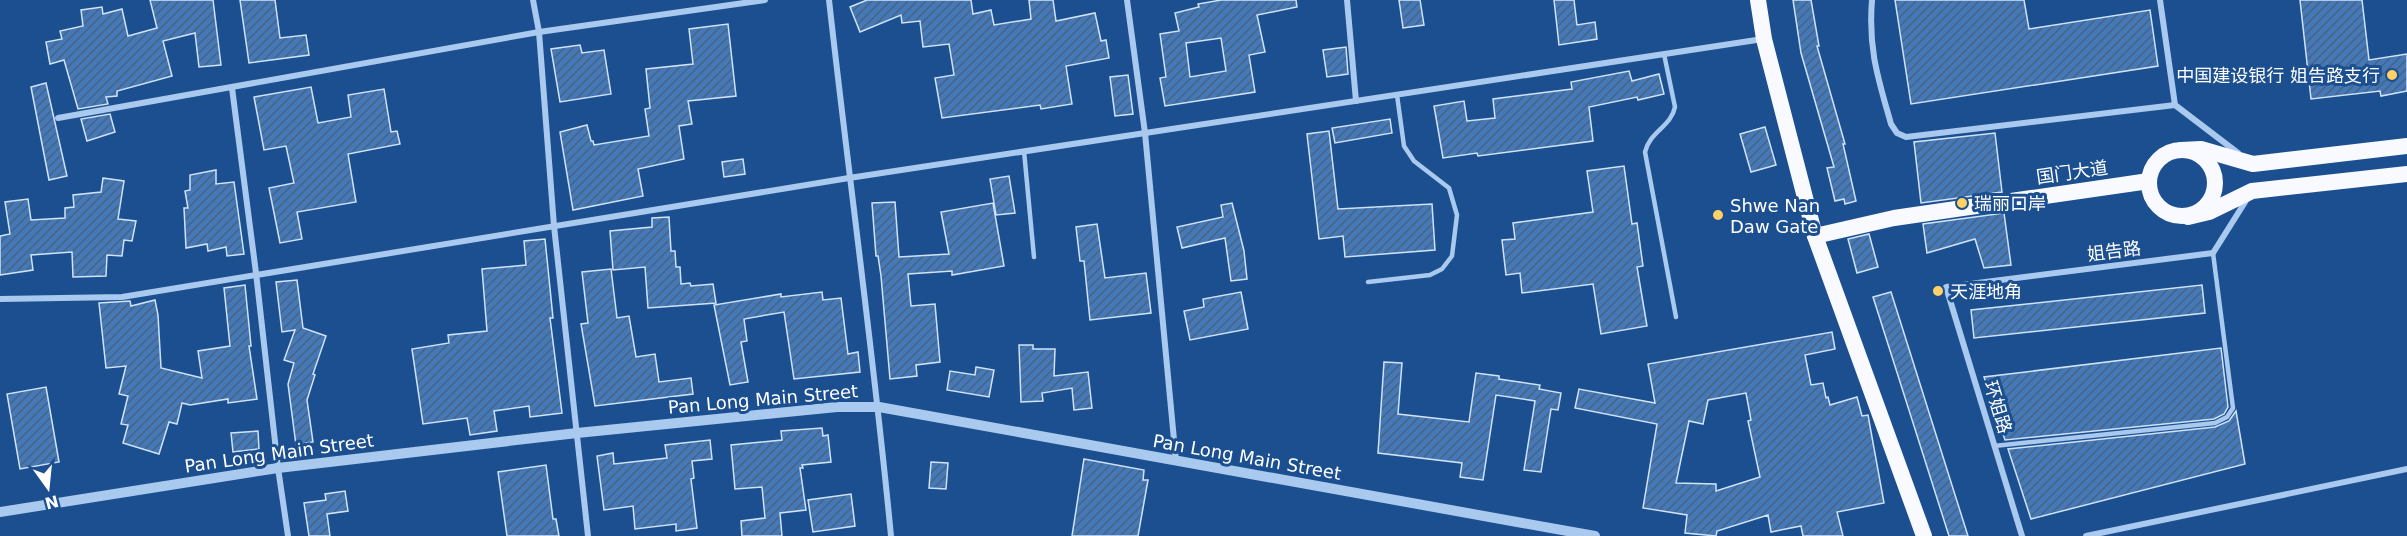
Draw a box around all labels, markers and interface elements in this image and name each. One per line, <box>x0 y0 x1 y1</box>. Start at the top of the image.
place label: 中国建设银行 姐告路支行 <box>2176 65 2380 86</box>
marker: 中国建设银行 姐告路支行 <box>2385 68 2399 82</box>
street label: 国门大道 <box>2035 157 2109 187</box>
place label: 瑞丽口岸 <box>1974 193 2046 214</box>
place label: Shwe Nan Daw Gate <box>1730 195 1820 237</box>
marker: 瑞丽口岸 <box>1955 196 1969 210</box>
marker: Shwe Nan Daw Gate <box>1711 208 1725 222</box>
street label: 姐告路 <box>2086 237 2142 265</box>
place label: 天涯地角 <box>1950 281 2022 302</box>
marker: 天涯地角 <box>1931 284 1945 298</box>
street label: 环姐路 <box>1980 378 2016 436</box>
street label: Pan Long Main Street <box>667 380 859 418</box>
street label: Pan Long Main Street <box>183 429 375 477</box>
street label: Pan Long Main Street <box>1151 430 1343 484</box>
north arrow <box>18 458 78 518</box>
text: N <box>43 491 61 513</box>

